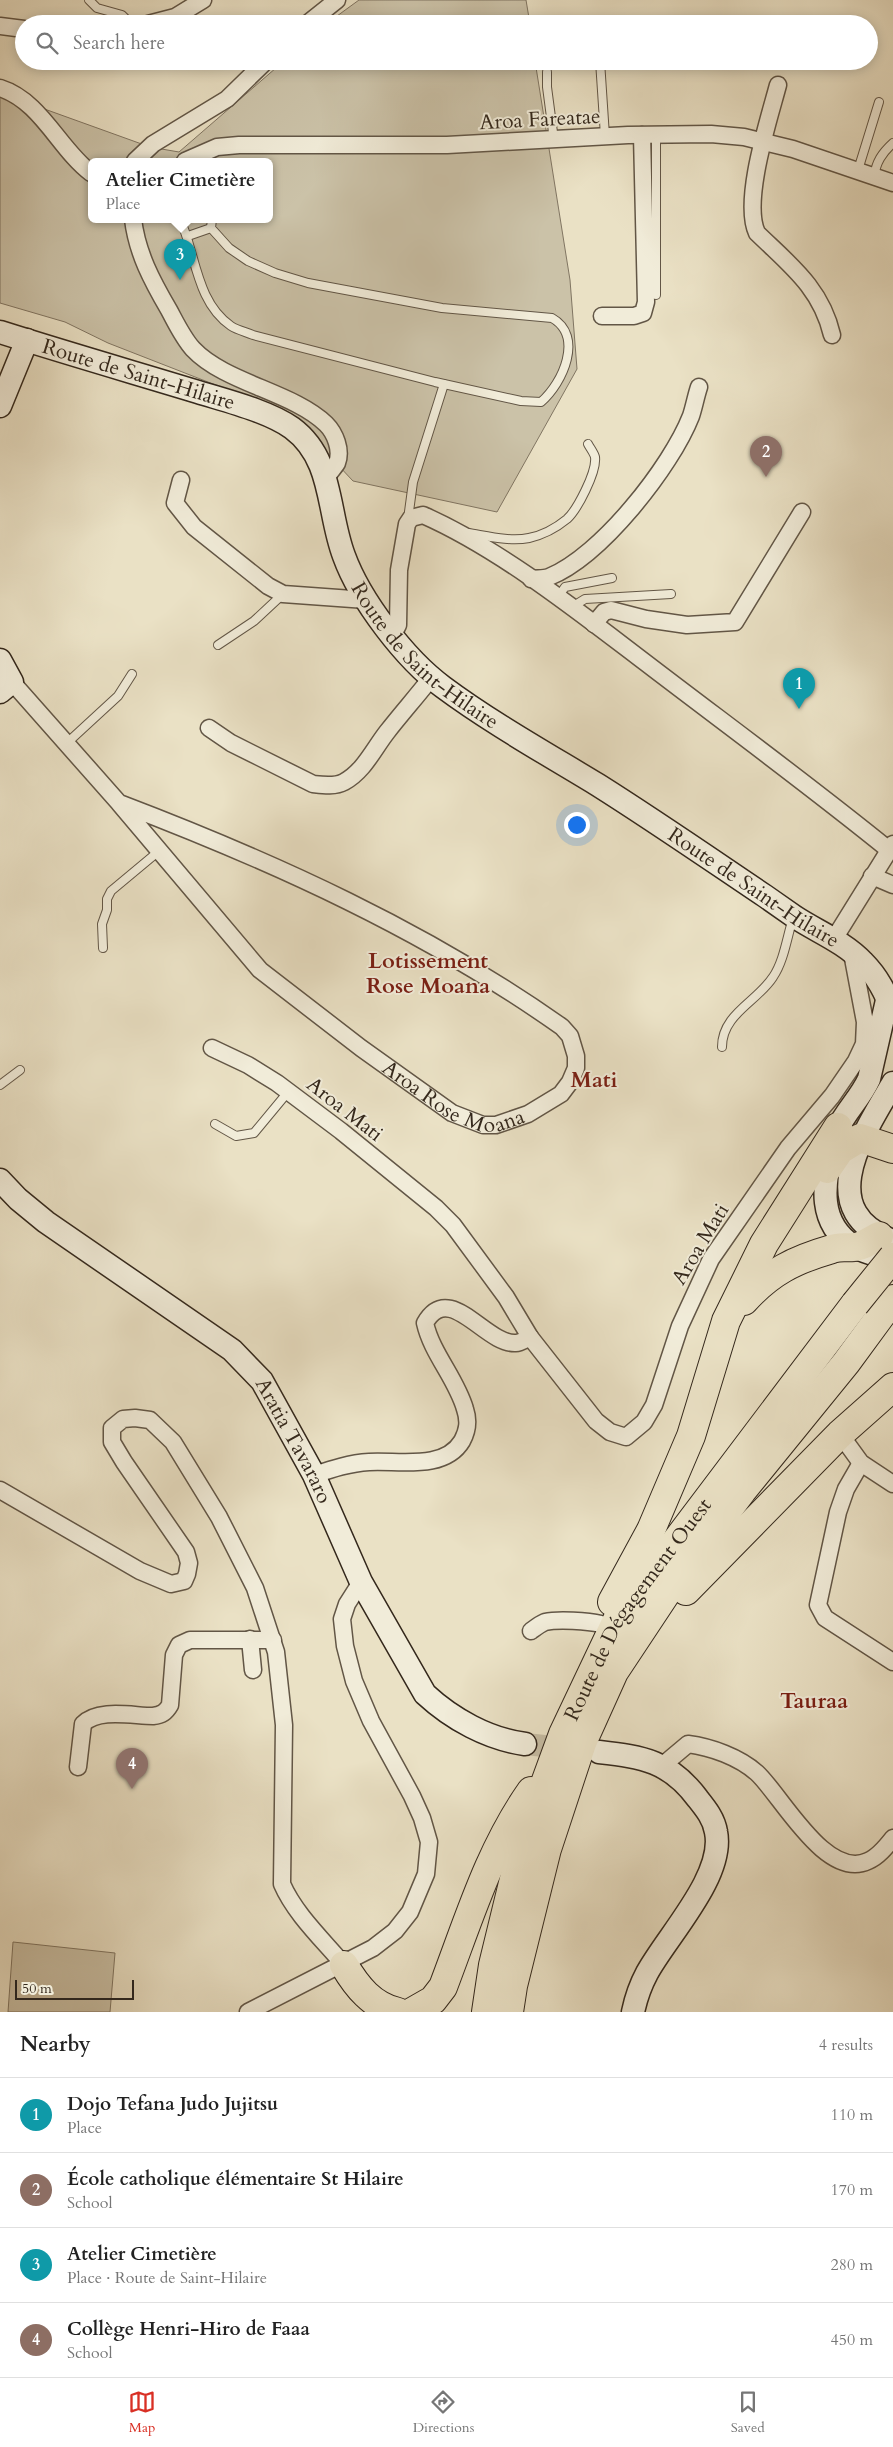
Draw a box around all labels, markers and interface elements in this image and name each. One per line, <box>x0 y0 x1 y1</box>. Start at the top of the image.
search box <box>15 15 878 70</box>
icon: search <box>33 29 61 57</box>
text: Search here <box>73 30 165 56</box>
street label: Aroa Fareatae <box>479 102 601 137</box>
popup <box>88 158 273 223</box>
text: Atelier Cimetière <box>106 167 255 193</box>
text: Place <box>106 193 141 215</box>
pin: 3 <box>164 239 196 280</box>
street label: Route de Saint-Hilaire <box>39 332 239 417</box>
pin: 2 <box>750 436 782 477</box>
street label: Route de Saint-Hilaire <box>344 577 504 736</box>
pin: 1 <box>783 668 815 709</box>
your location <box>564 812 590 838</box>
street label: Route de Saint-Hilaire <box>662 820 845 955</box>
district label: Lotissement Rose Moana <box>366 946 490 1001</box>
street label: Aroa Rose Moana <box>376 1054 529 1140</box>
district label: Mati <box>571 1065 617 1095</box>
street label: Aroa Mati <box>300 1070 389 1149</box>
street label: Aroa Mati <box>665 1198 736 1290</box>
street label: Aratia Tavararo <box>248 1373 339 1508</box>
street label: Route de Dégagement Ouest <box>557 1492 719 1726</box>
district label: Tauraa <box>780 1686 848 1716</box>
pin: 4 <box>116 1748 148 1789</box>
scale bar <box>15 1977 134 2000</box>
text: 50 m <box>22 1979 52 1998</box>
text: Nearby <box>20 2030 91 2059</box>
text: 4 results <box>819 2034 873 2056</box>
text: Dojo Tefana Judo Jujitsu <box>67 2091 278 2117</box>
text: 1 <box>32 2104 40 2126</box>
text: 110 m <box>831 2104 873 2126</box>
text: Place <box>67 2117 102 2139</box>
text: École catholique élémentaire St Hilaire <box>67 2166 404 2192</box>
text: 2 <box>32 2179 40 2201</box>
text: 170 m <box>831 2179 873 2201</box>
text: School <box>67 2192 112 2214</box>
text: Atelier Cimetière <box>67 2241 217 2267</box>
text: 3 <box>32 2254 40 2276</box>
text: 280 m <box>831 2254 873 2276</box>
text: Place · Route de Saint-Hilaire <box>67 2267 267 2289</box>
text: Collège Henri-Hiro de Faaa <box>67 2316 310 2342</box>
text: 4 <box>32 2329 40 2351</box>
text: 450 m <box>831 2329 873 2351</box>
text: School <box>67 2342 112 2364</box>
tab: Map <box>128 2388 156 2437</box>
tab: Directions <box>413 2388 474 2437</box>
tab: Saved <box>731 2388 765 2437</box>

